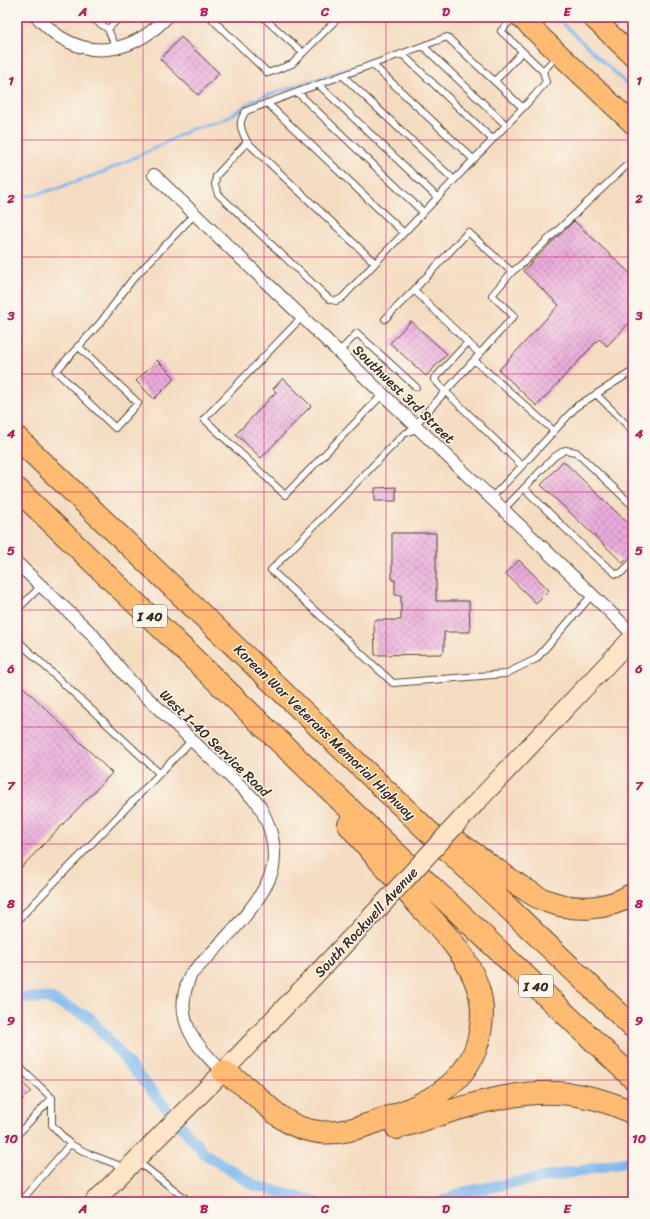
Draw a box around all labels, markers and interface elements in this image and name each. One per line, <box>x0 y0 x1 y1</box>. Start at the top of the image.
text: A <box>78 0 87 23</box>
text: B <box>200 0 209 23</box>
text: C <box>320 0 330 23</box>
text: D <box>442 0 450 23</box>
text: E <box>563 0 572 23</box>
text: 1 <box>8 69 14 92</box>
text: 1 <box>636 69 642 92</box>
text: 2 <box>6 187 15 210</box>
text: 2 <box>634 187 643 210</box>
text: 3 <box>6 304 15 327</box>
text: 3 <box>634 304 643 327</box>
street label: Southwest 3rd Street <box>346 338 461 450</box>
text: 4 <box>6 422 16 445</box>
text: 4 <box>634 422 644 445</box>
text: 5 <box>7 539 15 562</box>
text: 5 <box>635 539 643 562</box>
road number: I 40 <box>133 605 167 627</box>
street label: Korean War Veterans Memorial Highway <box>228 638 422 827</box>
text: 6 <box>6 657 15 680</box>
text: 6 <box>634 657 643 680</box>
street label: West I-40 Service Road <box>153 683 277 805</box>
text: 7 <box>7 774 16 797</box>
text: 7 <box>635 774 644 797</box>
street label: South Rockwell Avenue <box>308 861 425 984</box>
text: 8 <box>6 892 15 915</box>
text: 8 <box>634 892 643 915</box>
road number: I 40 <box>519 975 553 997</box>
text: 9 <box>7 1009 15 1032</box>
text: 9 <box>635 1009 643 1032</box>
text: 10 <box>4 1127 18 1150</box>
text: 10 <box>632 1127 646 1150</box>
text: A <box>78 1197 87 1219</box>
text: B <box>200 1197 209 1219</box>
text: C <box>320 1197 330 1219</box>
text: D <box>442 1197 450 1219</box>
text: E <box>563 1197 572 1219</box>

